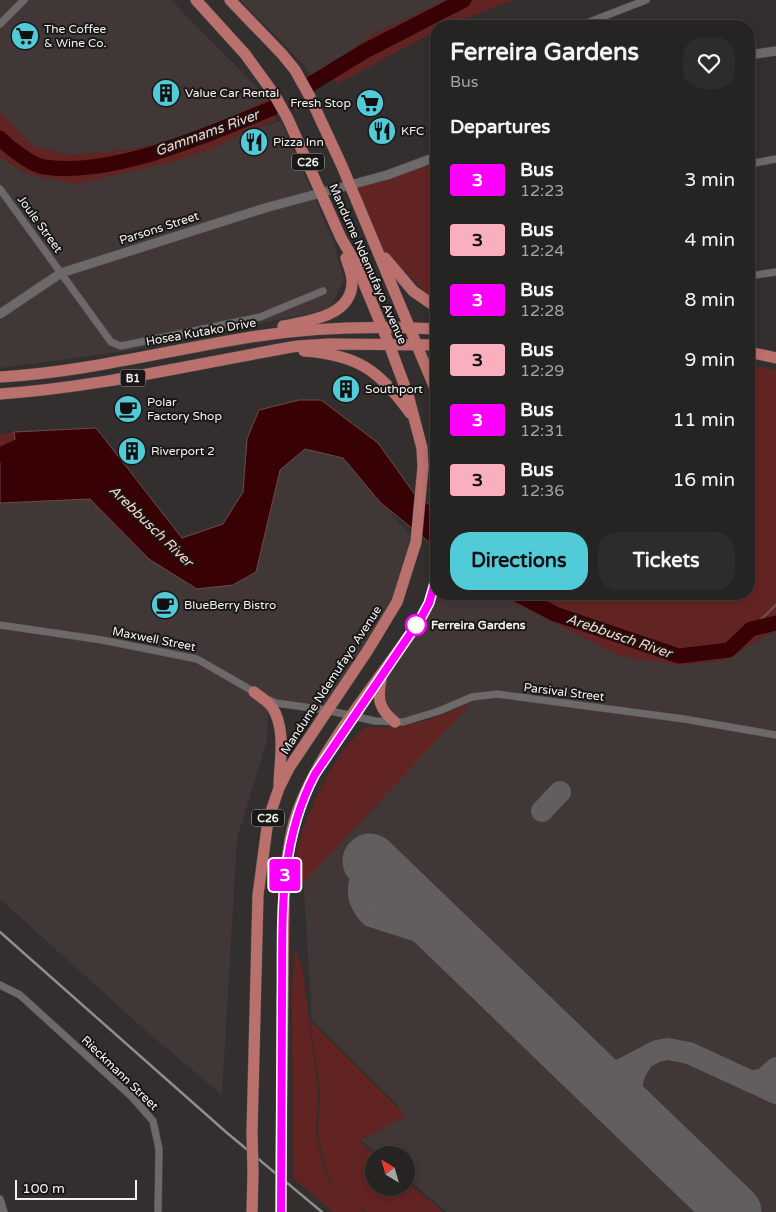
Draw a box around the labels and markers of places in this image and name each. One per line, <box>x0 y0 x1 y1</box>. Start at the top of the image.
supermarket icon: The Coffee & Wine Co. <box>10 21 40 51</box>
place label: The Coffee & Wine Co. <box>44 22 107 50</box>
building icon: Value Car Rental <box>151 78 181 108</box>
place label: Value Car Rental <box>185 86 279 100</box>
supermarket icon: Fresh Stop <box>355 88 385 118</box>
place label: Fresh Stop <box>290 96 351 110</box>
restaurant icon: KFC <box>367 116 397 146</box>
place label: KFC <box>401 124 424 138</box>
restaurant icon: Pizza Inn <box>239 127 269 157</box>
place label: Pizza Inn <box>273 135 324 149</box>
building icon: Southport <box>331 374 361 404</box>
place label: Southport <box>365 382 423 396</box>
cafe icon: Polar Factory Shop <box>113 394 143 424</box>
place label: Polar Factory Shop <box>147 395 222 423</box>
building icon: Riverport 2 <box>117 436 147 466</box>
place label: Riverport 2 <box>151 444 215 458</box>
cafe icon: BlueBerry Bistro <box>150 590 180 620</box>
place label: BlueBerry Bistro <box>184 598 276 612</box>
marker: Ferreira Gardens <box>405 614 427 636</box>
place label: Ferreira Gardens <box>431 618 526 632</box>

